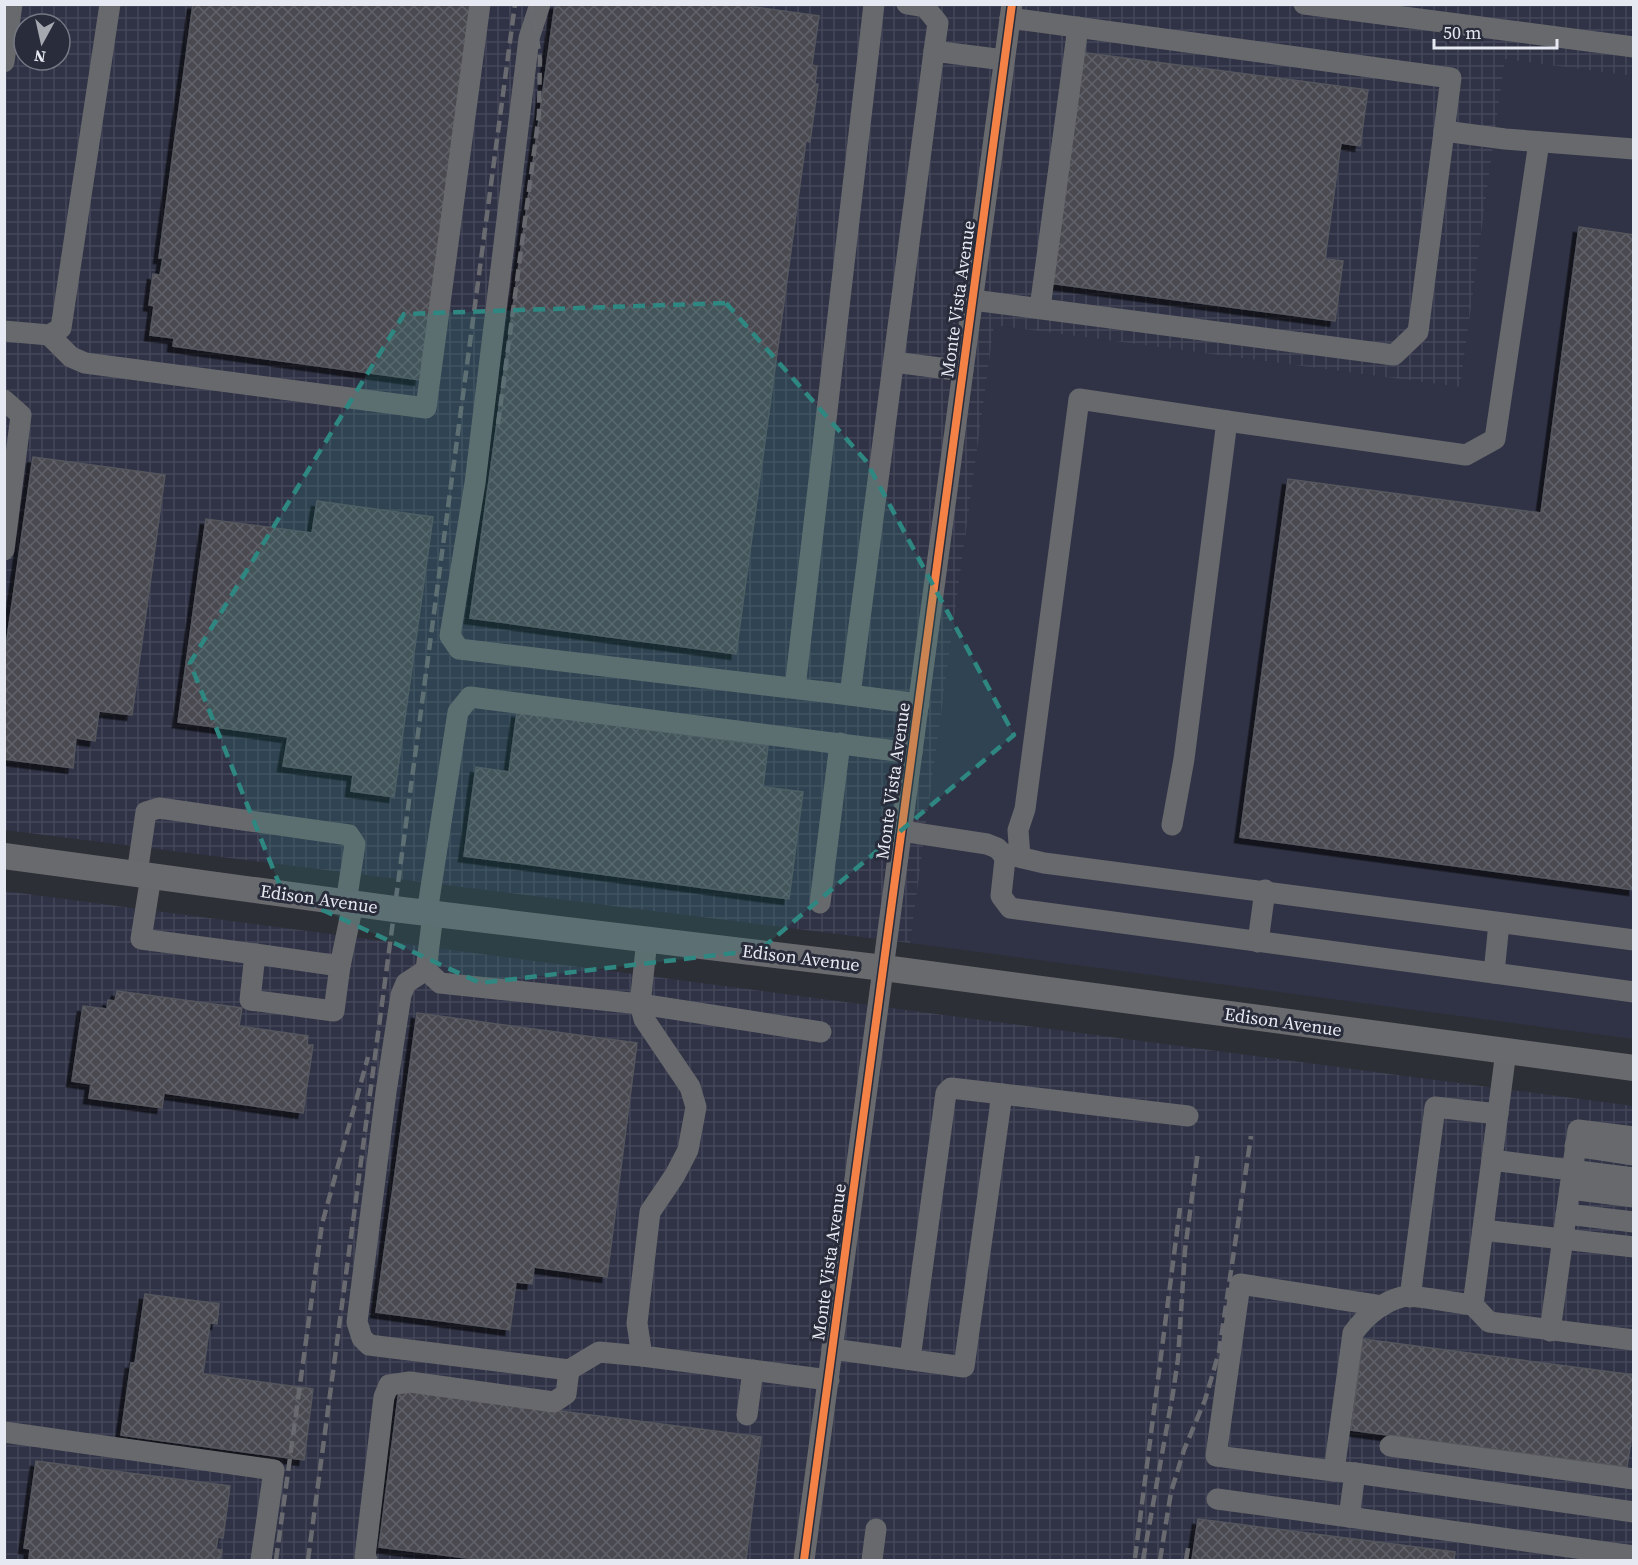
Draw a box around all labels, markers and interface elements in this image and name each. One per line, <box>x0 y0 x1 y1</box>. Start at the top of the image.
north arrow <box>12 12 72 72</box>
scale bar <box>1434 12 1557 50</box>
text: 50 m <box>1443 20 1481 45</box>
text: N <box>32 45 47 69</box>
street label: Monte Vista Avenue <box>934 219 981 379</box>
street label: Monte Vista Avenue <box>869 701 916 861</box>
street label: Edison Avenue <box>259 878 379 919</box>
street label: Edison Avenue <box>741 938 861 977</box>
street label: Edison Avenue <box>1223 1001 1343 1042</box>
street label: Monte Vista Avenue <box>805 1182 852 1342</box>

